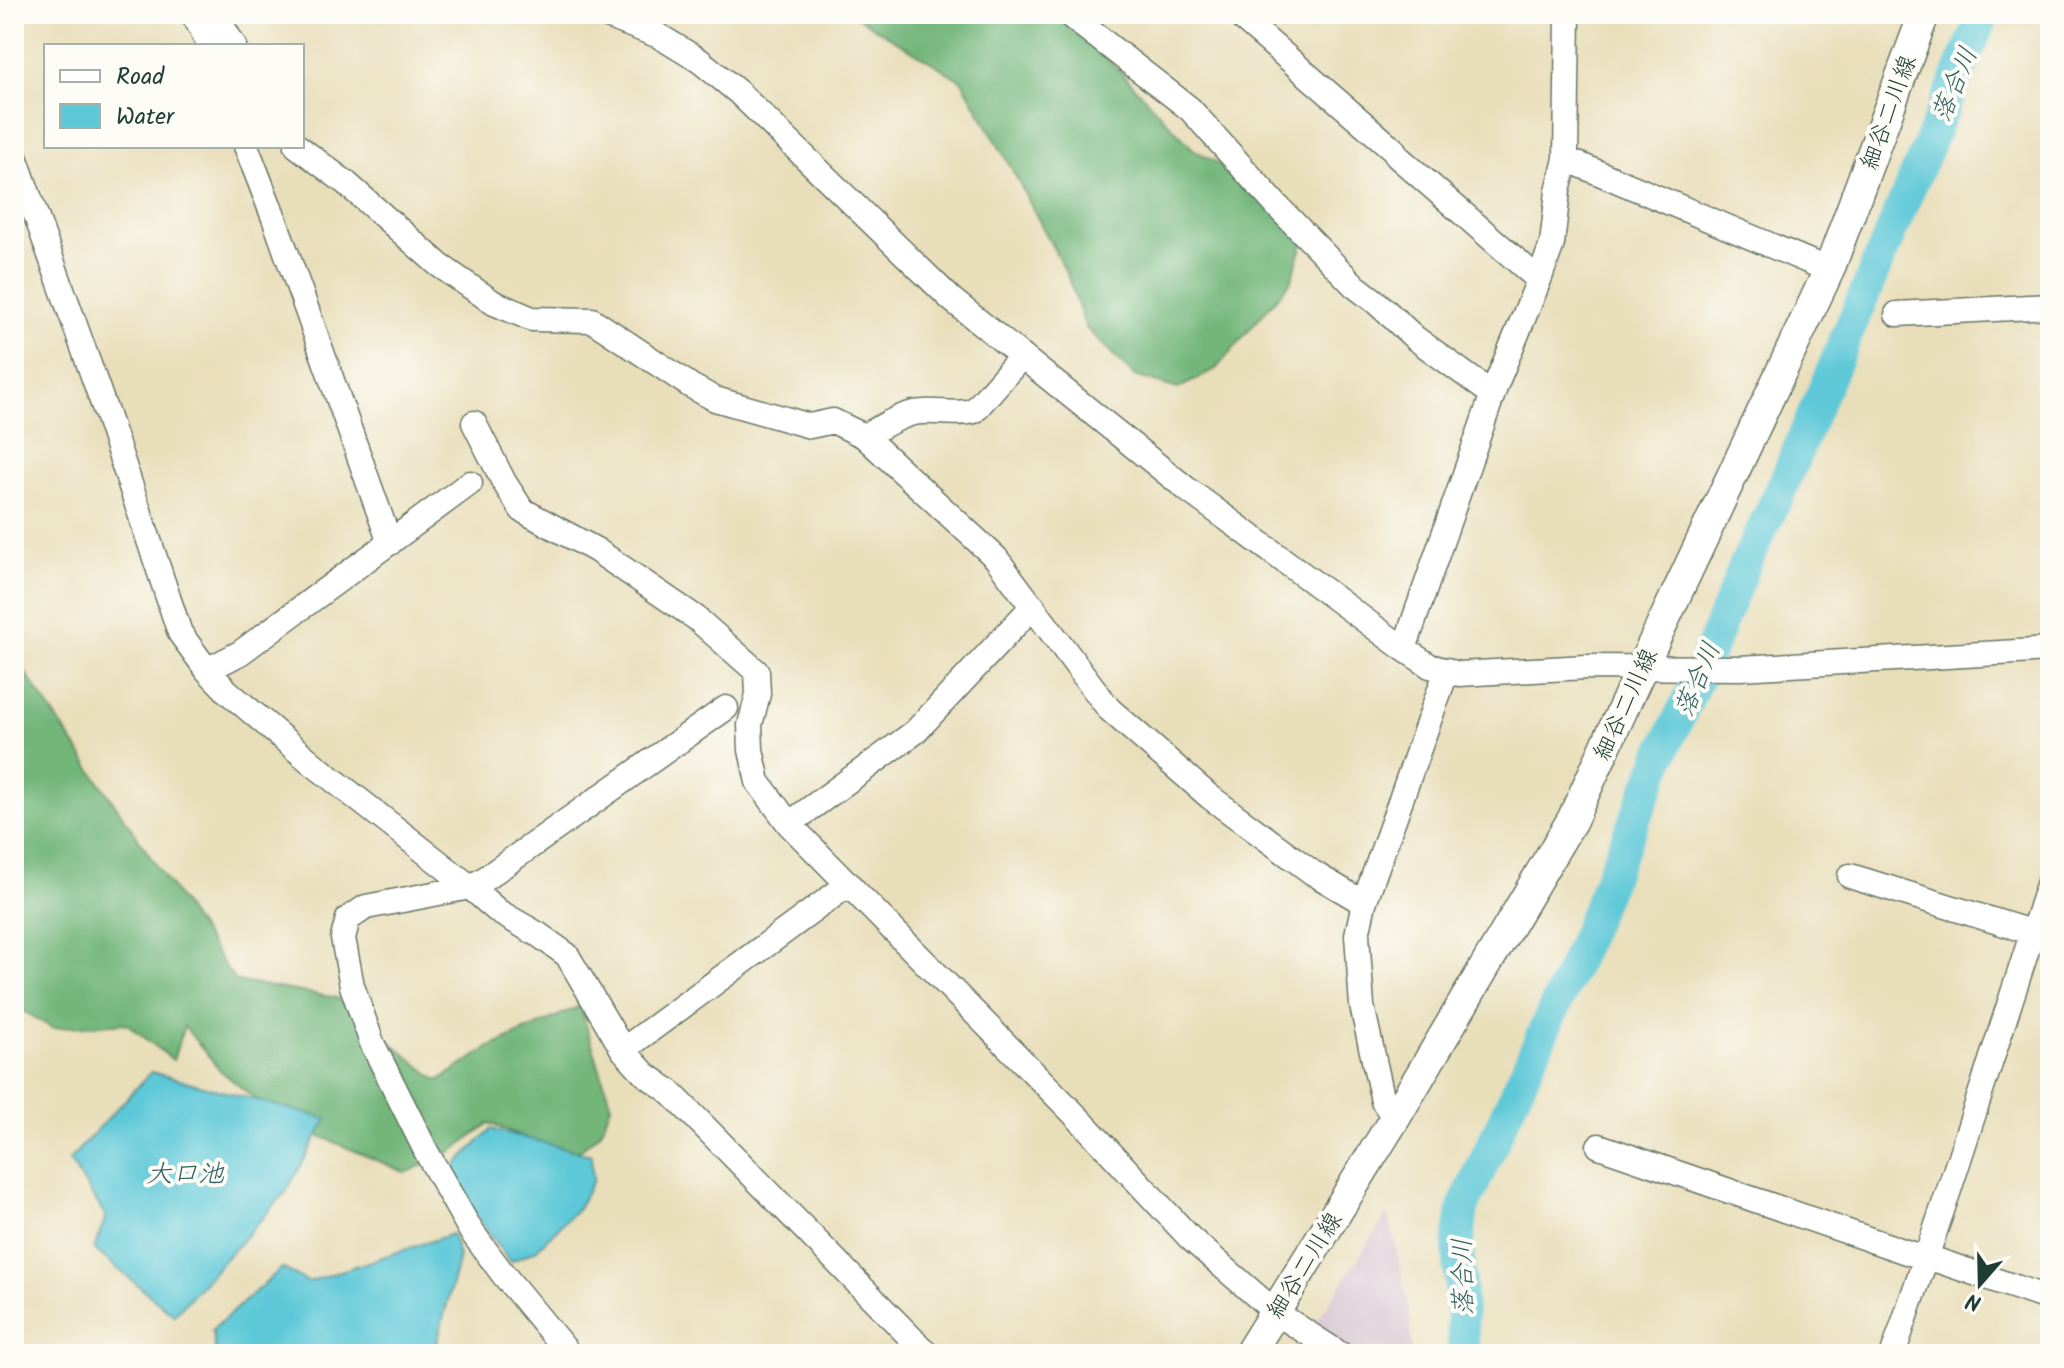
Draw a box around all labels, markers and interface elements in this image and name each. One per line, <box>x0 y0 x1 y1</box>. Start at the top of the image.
water label: 落合川 <box>1921 41 1990 129</box>
legend <box>44 44 304 148</box>
street label: 細谷二川線 <box>1851 49 1928 176</box>
text: Road <box>116 58 165 97</box>
text: Water <box>116 98 176 137</box>
water label: 落合川 <box>1664 636 1733 724</box>
street label: 細谷二川線 <box>1583 642 1669 767</box>
water label: 大口池 <box>146 1154 225 1196</box>
street label: 細谷二川線 <box>1257 1205 1354 1327</box>
water label: 落合川 <box>1442 1238 1486 1316</box>
north arrow <box>1940 1244 2020 1324</box>
text: N <box>1961 1282 1987 1319</box>

